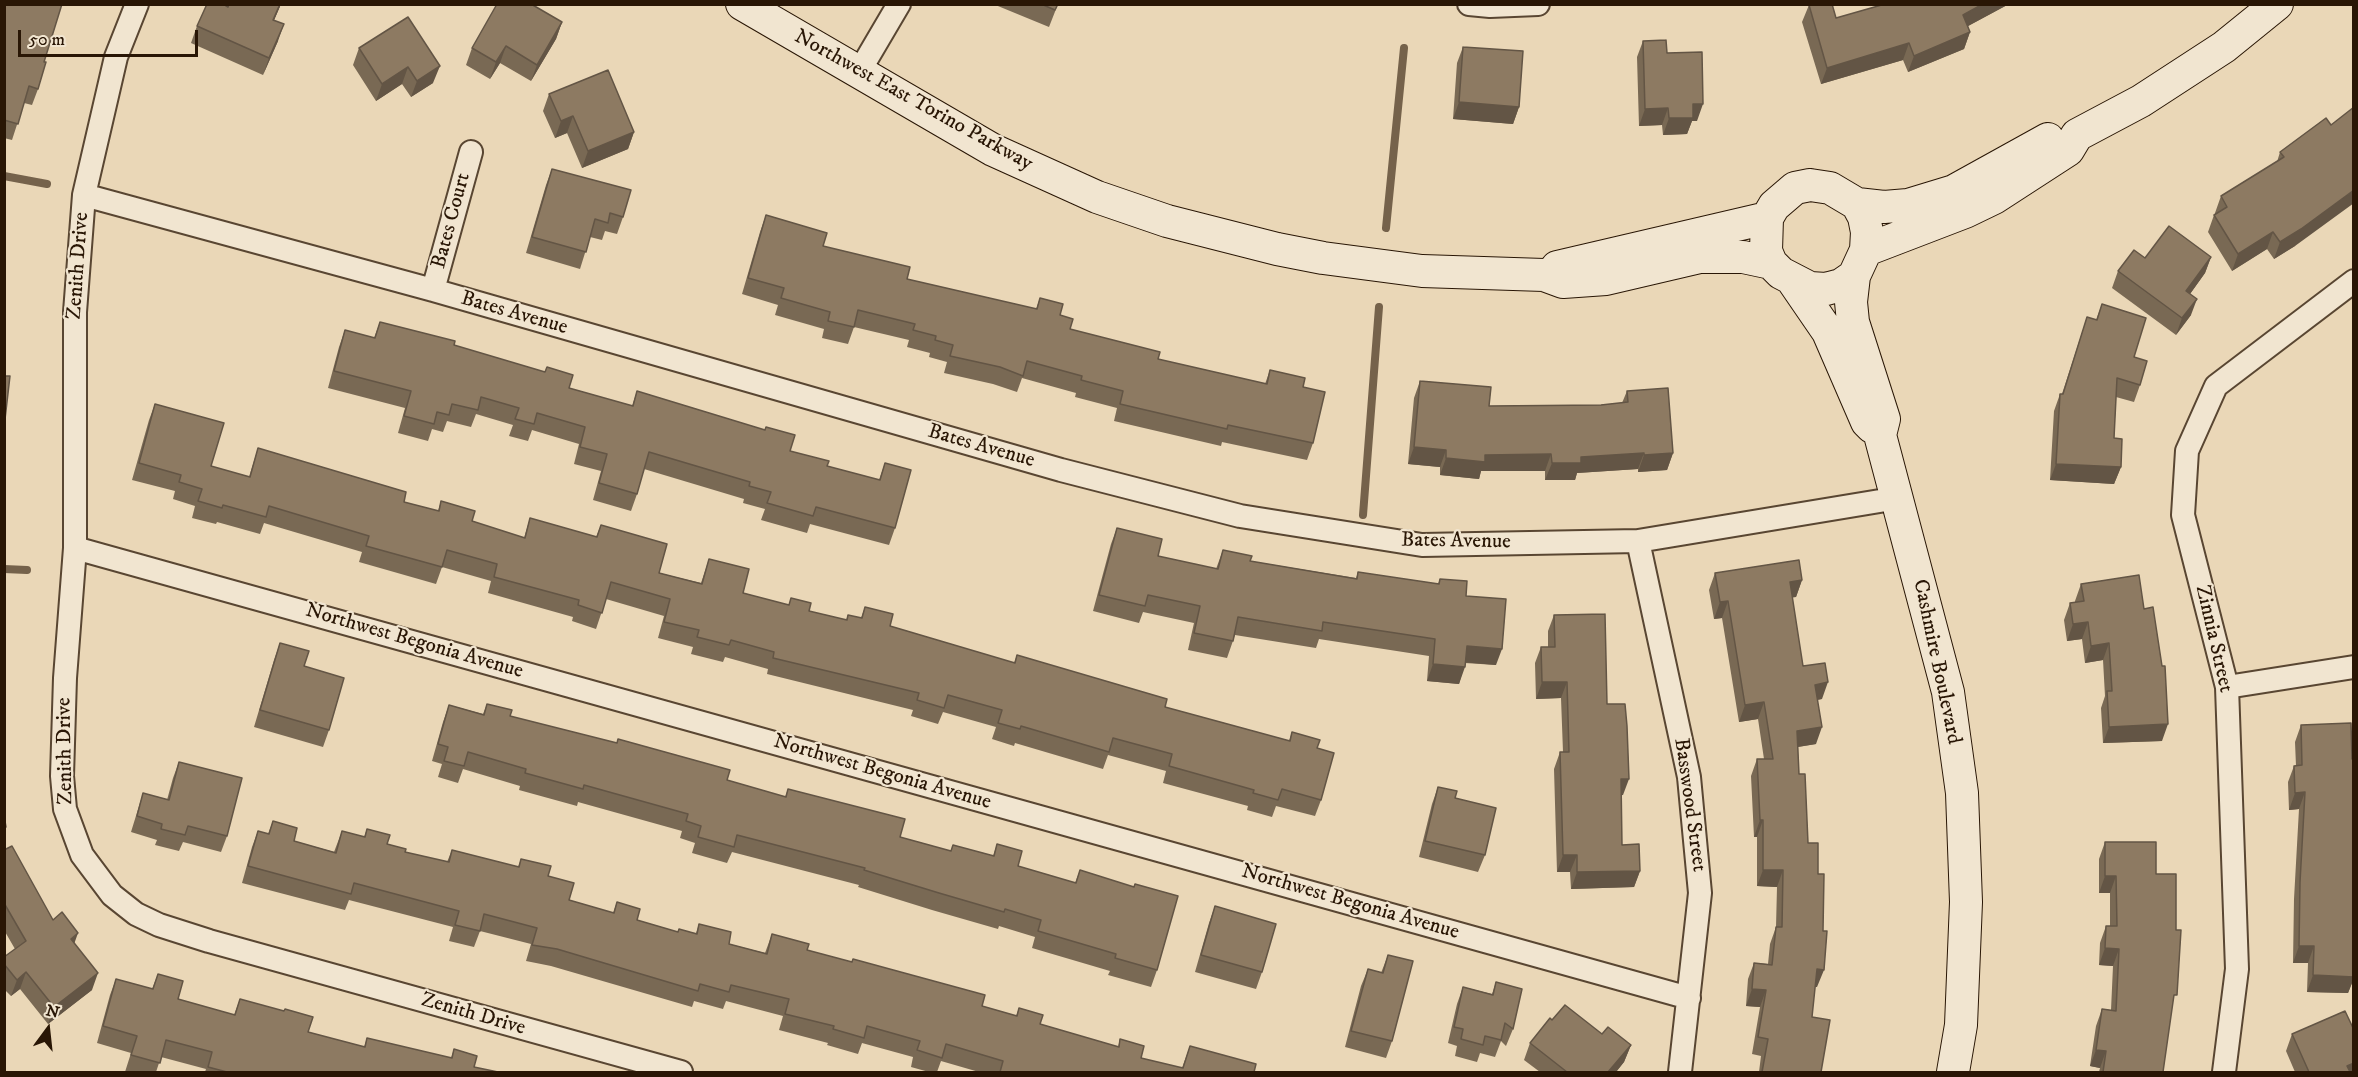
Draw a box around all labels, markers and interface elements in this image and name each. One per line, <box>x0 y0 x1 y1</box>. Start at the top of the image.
scale bar <box>21 18 201 56</box>
street label: Northwest East Torino Parkway <box>789 25 1037 177</box>
text: 50 m <box>29 29 65 51</box>
street label: Bates Court <box>427 170 477 272</box>
street label: Zenith Drive <box>63 212 95 320</box>
street label: Bates Avenue <box>458 287 570 341</box>
street label: Bates Avenue <box>925 420 1037 474</box>
street label: Bates Avenue <box>1401 528 1511 556</box>
street label: Cashmire Boulevard <box>1906 577 1966 747</box>
street label: Zinnia Street <box>2188 583 2238 695</box>
street label: Northwest Begonia Avenue <box>302 599 526 685</box>
street label: Zenith Drive <box>52 697 80 805</box>
street label: Northwest Begonia Avenue <box>770 730 994 816</box>
street label: Basswood Street <box>1667 737 1711 873</box>
street label: Northwest Begonia Avenue <box>1238 860 1462 946</box>
street label: Zenith Drive <box>418 988 528 1042</box>
north arrow <box>18 999 78 1059</box>
text: N <box>44 1000 62 1023</box>

